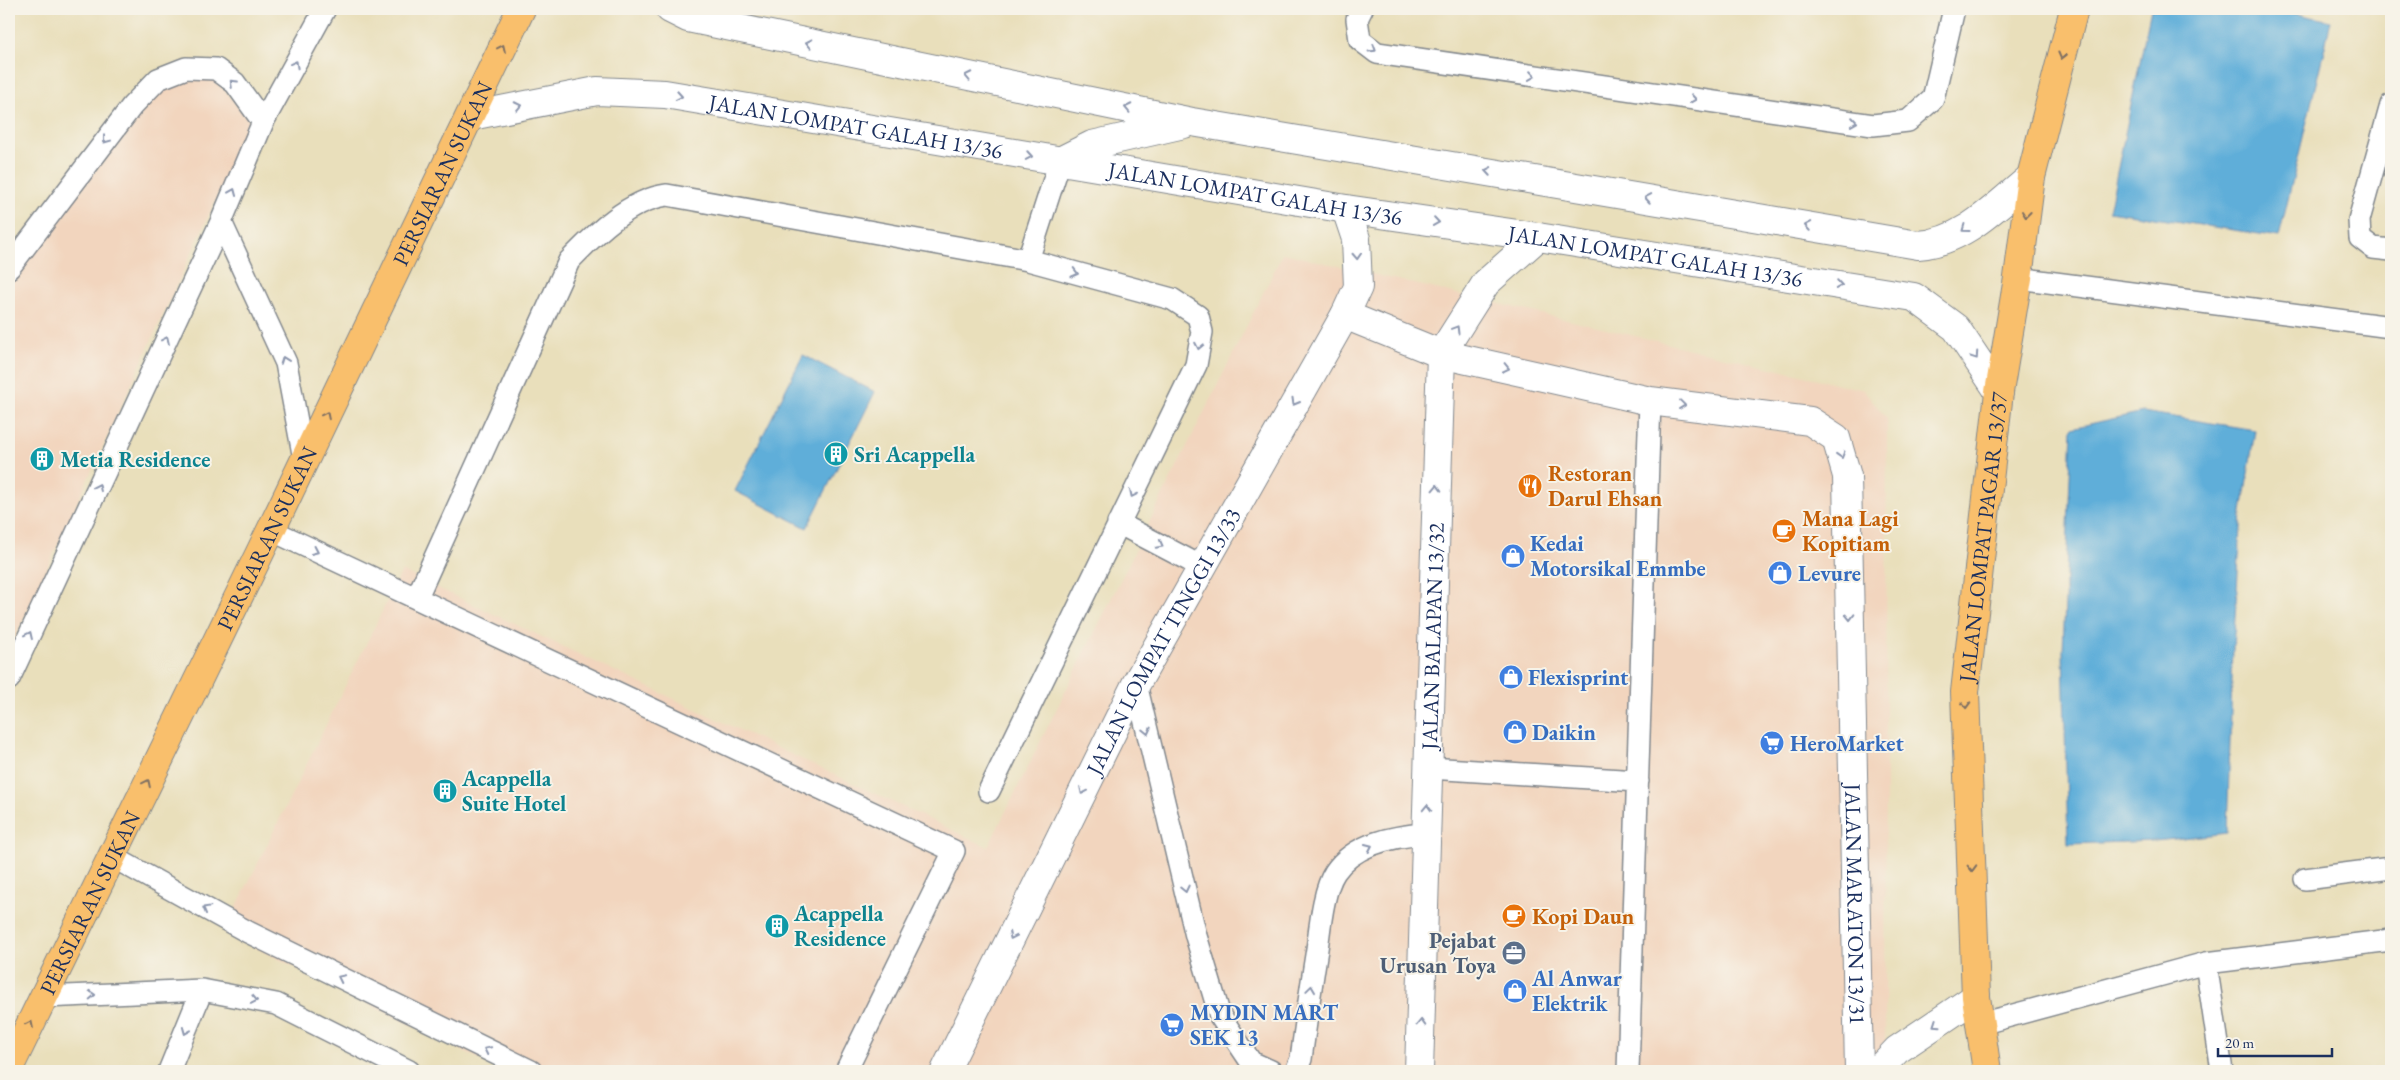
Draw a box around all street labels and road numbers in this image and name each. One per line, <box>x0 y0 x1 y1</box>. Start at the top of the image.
street label: PERSIARAN SUKAN <box>386 76 499 270</box>
street label: JALAN LOMPAT GALAH 13/36 <box>705 87 1005 165</box>
street label: JALAN LOMPAT GALAH 13/36 <box>1104 154 1404 232</box>
street label: JALAN LOMPAT GALAH 13/36 <box>1504 218 1805 294</box>
street label: JALAN LOMPAT PAGAR 13/37 <box>1952 390 2013 686</box>
street label: PERSIARAN SUKAN <box>210 441 324 635</box>
street label: JALAN LOMPAT TINGGI 13/33 <box>1078 503 1247 781</box>
street label: JALAN BALAPAN 13/32 <box>1414 522 1450 752</box>
street label: JALAN MARATON 13/31 <box>1839 781 1873 1025</box>
street label: PERSIARAN SUKAN <box>33 805 147 999</box>

